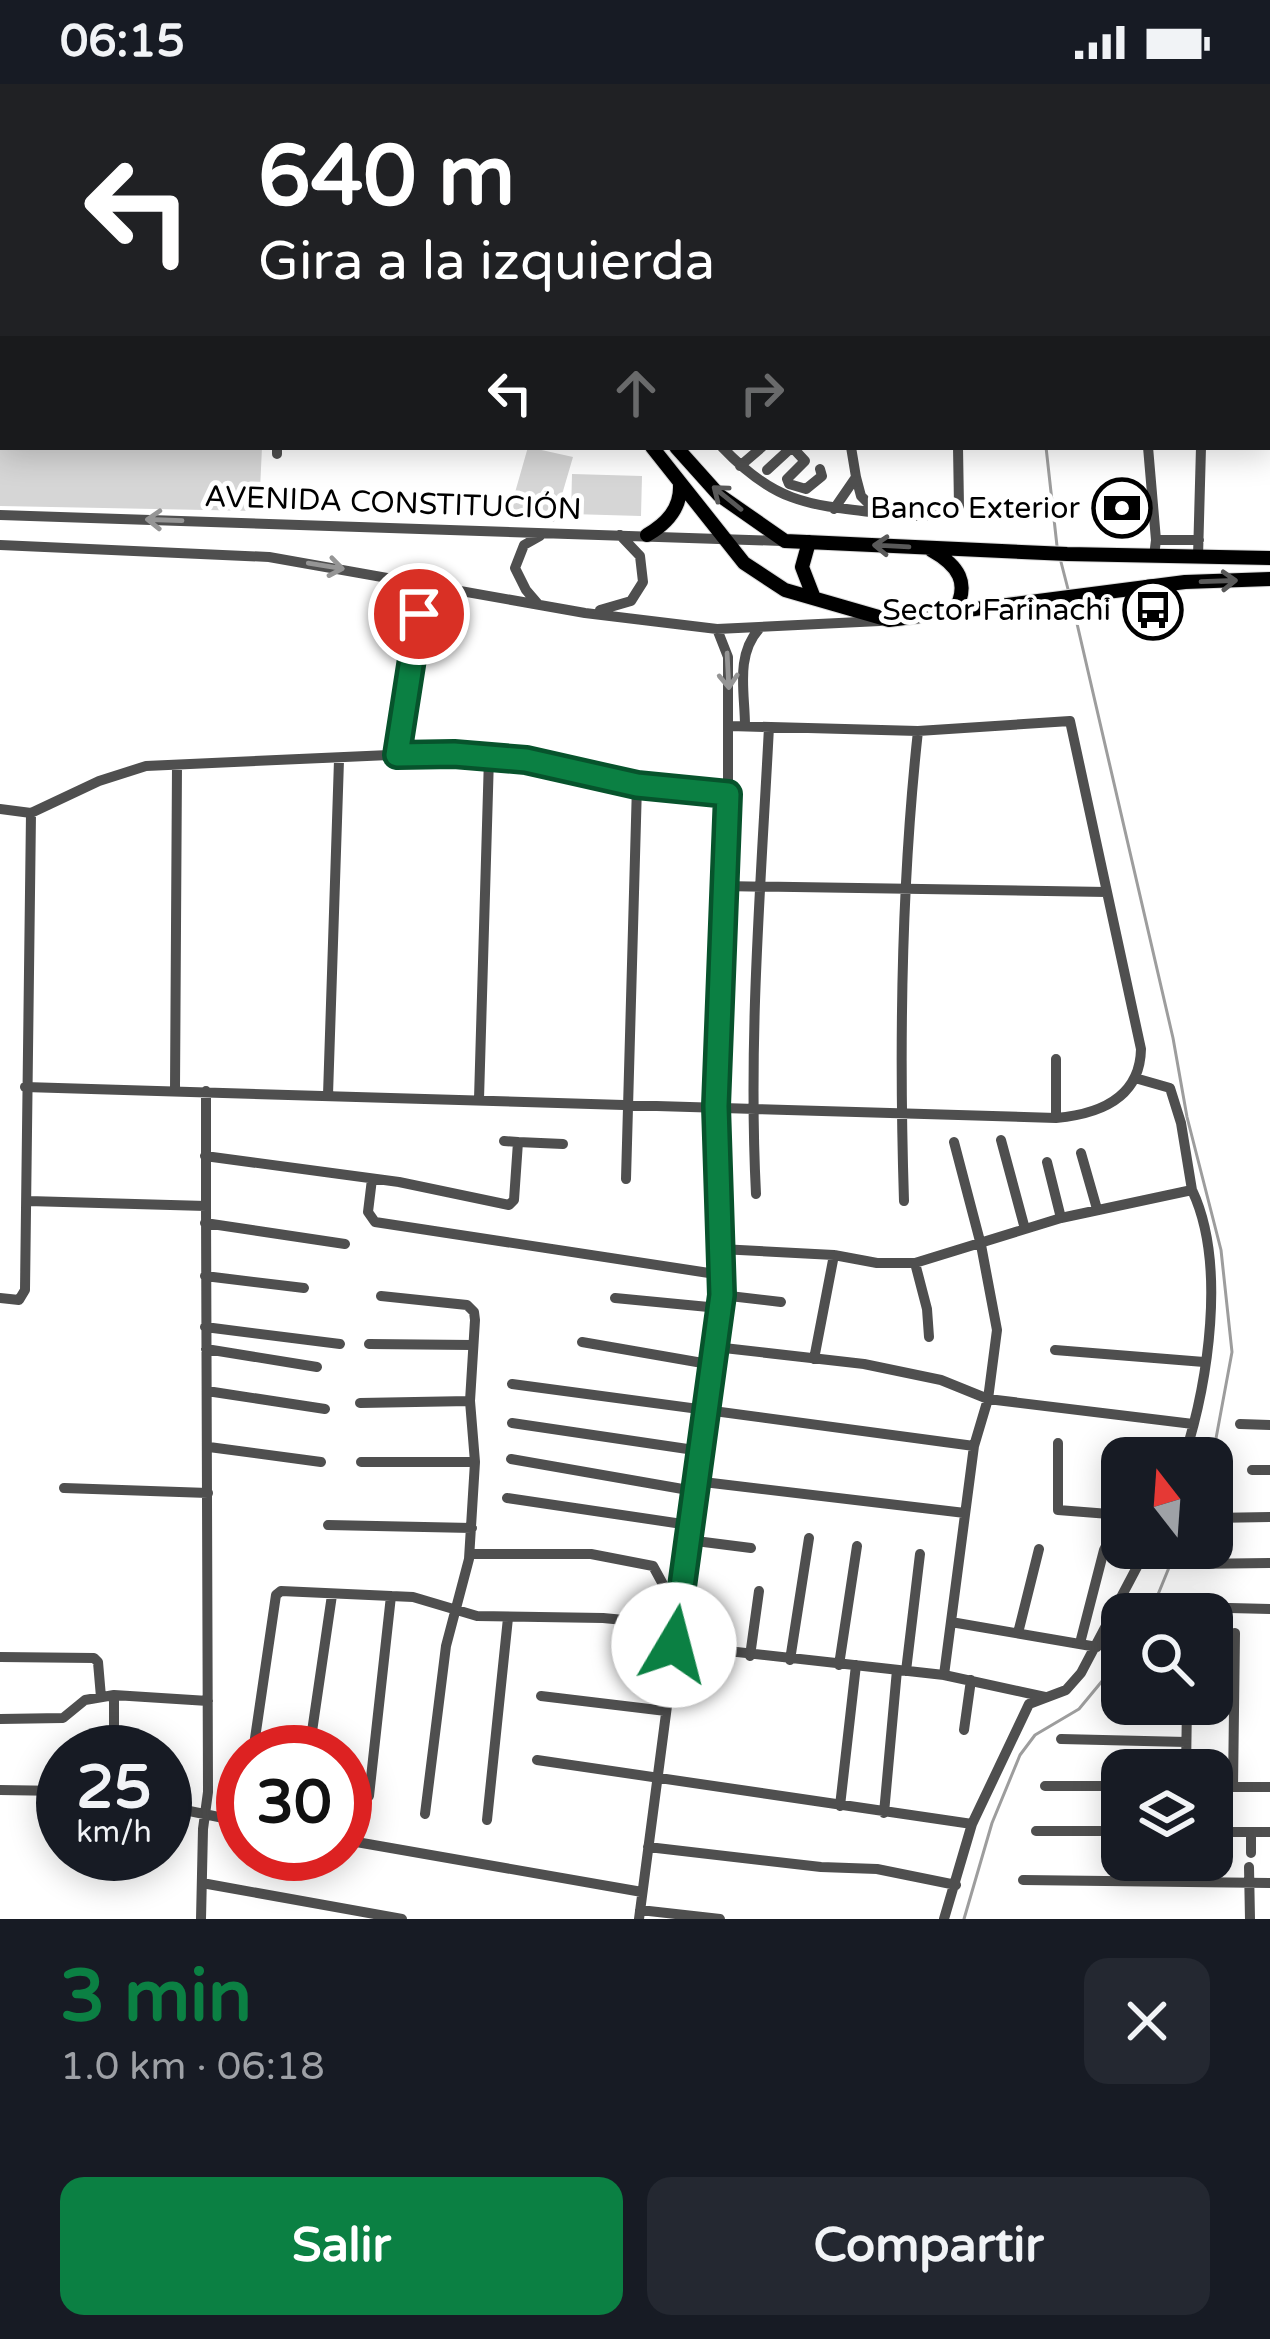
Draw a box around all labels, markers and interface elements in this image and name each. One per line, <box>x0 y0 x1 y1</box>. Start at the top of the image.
text: 06:15 <box>60 15 185 69</box>
text: 640 m <box>258 127 515 228</box>
icon: left <box>60 132 216 288</box>
text: Gira a la izquierda <box>258 229 715 294</box>
icon: left <box>477 360 543 426</box>
icon: ahead <box>603 360 669 426</box>
icon: right <box>729 360 795 426</box>
bank icon: Banco Exterior <box>1091 477 1153 539</box>
street label: AVENIDA CONSTITUCIÓN <box>204 478 582 528</box>
one-way arrow <box>712 485 743 512</box>
place label: Banco Exterior <box>870 490 1081 527</box>
one-way arrow <box>145 508 184 531</box>
one-way arrow <box>872 535 911 558</box>
one-way arrow <box>306 555 345 578</box>
pin <box>368 563 470 665</box>
one-way arrow <box>1199 569 1238 592</box>
bus stop icon: Sector Farinachi <box>1122 579 1184 641</box>
icon: arrive <box>386 581 452 647</box>
place label: Sector Farinachi <box>882 592 1111 629</box>
one-way arrow <box>716 651 739 690</box>
north arrow <box>1101 1437 1233 1569</box>
map controls <box>1101 1437 1233 1881</box>
position arrow <box>611 1582 737 1708</box>
button: search <box>1101 1593 1233 1725</box>
speed limit sign: 30 <box>216 1725 372 1881</box>
button: layers <box>1101 1749 1233 1881</box>
text: 25 <box>76 1752 152 1824</box>
text: km/h <box>76 1814 152 1851</box>
text: 3 min <box>60 1954 252 2041</box>
button: close <box>1084 1958 1210 2084</box>
text: 1.0 km · 06:18 <box>60 2043 325 2090</box>
button: Salir <box>60 2177 623 2315</box>
button: Compartir <box>647 2177 1210 2315</box>

